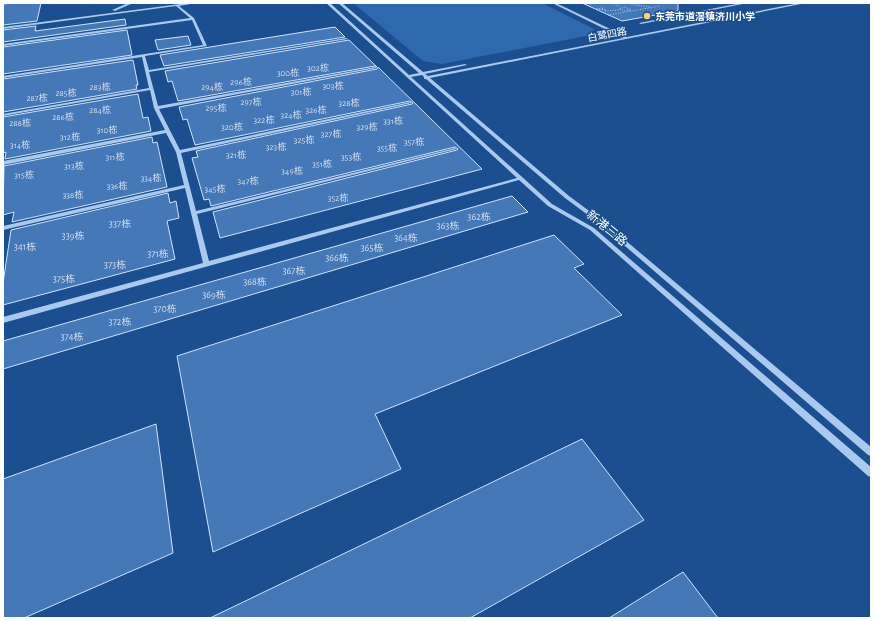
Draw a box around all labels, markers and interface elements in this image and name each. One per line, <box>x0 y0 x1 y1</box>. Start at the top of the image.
place label: 东莞市道滘镇济川小学 <box>655 10 755 22</box>
marker: 东莞市道滘镇济川小学 <box>642 11 652 21</box>
street label: 白鹭四路 <box>586 25 628 44</box>
house number: 302栋 <box>307 62 329 73</box>
house number: 300栋 <box>277 67 299 78</box>
house number: 296栋 <box>230 76 252 87</box>
house number: 303栋 <box>322 80 344 91</box>
house number: 283栋 <box>89 81 111 92</box>
house number: 294栋 <box>201 81 223 92</box>
house number: 301栋 <box>291 86 311 97</box>
house number: 285栋 <box>55 87 77 98</box>
house number: 287栋 <box>26 92 48 103</box>
house number: 297栋 <box>240 96 262 107</box>
house number: 328栋 <box>338 97 360 108</box>
house number: 295栋 <box>205 102 227 113</box>
house number: 284栋 <box>89 104 111 115</box>
house number: 326栋 <box>305 104 327 115</box>
house number: 324栋 <box>280 109 302 120</box>
house number: 286栋 <box>52 111 74 122</box>
house number: 322栋 <box>254 114 274 125</box>
house number: 331栋 <box>383 115 403 126</box>
house number: 288栋 <box>9 117 31 128</box>
house number: 320栋 <box>221 121 243 132</box>
house number: 329栋 <box>356 121 378 132</box>
house number: 310栋 <box>97 124 117 135</box>
house number: 327栋 <box>321 128 341 139</box>
house number: 312栋 <box>60 131 80 142</box>
house number: 325栋 <box>294 134 314 145</box>
house number: 357栋 <box>404 136 424 147</box>
house number: 314栋 <box>10 139 30 150</box>
house number: 323栋 <box>266 141 286 152</box>
house number: 355栋 <box>377 142 397 153</box>
house number: 321栋 <box>226 149 246 160</box>
house number: 311栋 <box>106 151 124 162</box>
house number: 353栋 <box>341 151 361 162</box>
house number: 351栋 <box>312 158 332 169</box>
house number: 313栋 <box>64 160 84 171</box>
house number: 349栋 <box>281 165 303 176</box>
house number: 315栋 <box>14 169 34 180</box>
house number: 334栋 <box>141 172 161 183</box>
house number: 347栋 <box>238 175 258 186</box>
house number: 336栋 <box>107 180 127 191</box>
house number: 345栋 <box>205 183 225 194</box>
house number: 338栋 <box>63 189 83 200</box>
house number: 352栋 <box>328 192 348 203</box>
street label: 新港三路 <box>585 207 630 248</box>
house number: 362栋 <box>467 211 491 222</box>
house number: 337栋 <box>109 218 131 229</box>
house number: 363栋 <box>437 220 459 231</box>
house number: 339栋 <box>62 230 84 241</box>
house number: 364栋 <box>394 232 418 243</box>
house number: 341栋 <box>14 241 36 252</box>
house number: 365栋 <box>361 242 384 253</box>
house number: 371栋 <box>147 248 169 259</box>
house number: 366栋 <box>325 252 349 263</box>
house number: 373栋 <box>104 259 126 270</box>
house number: 367栋 <box>283 265 306 276</box>
house number: 375栋 <box>53 273 75 284</box>
house number: 368栋 <box>243 276 267 287</box>
house number: 369栋 <box>202 289 226 300</box>
house number: 370栋 <box>153 303 177 314</box>
house number: 372栋 <box>109 316 131 327</box>
house number: 374栋 <box>60 331 84 342</box>

